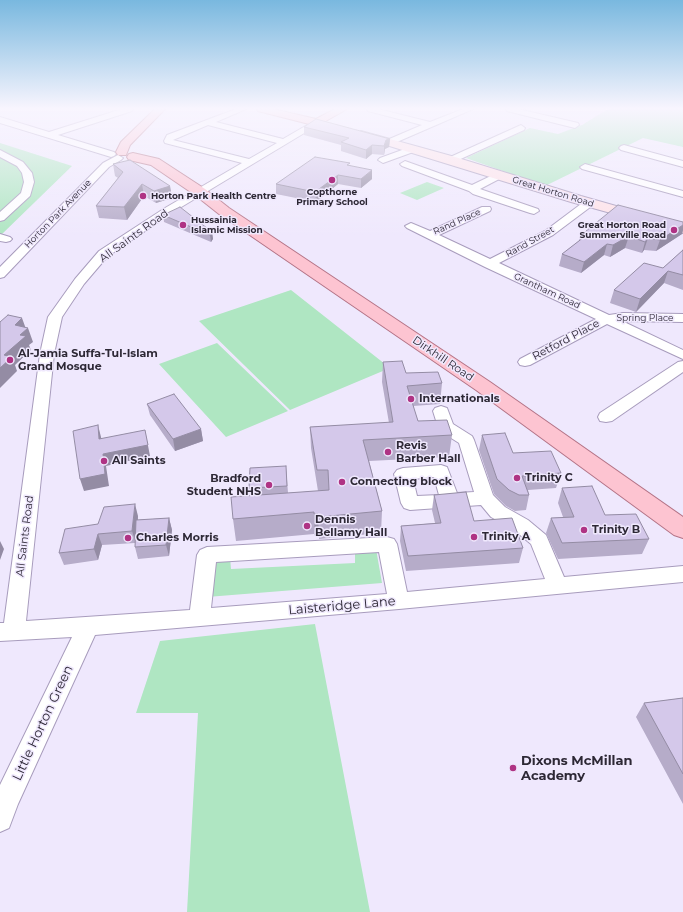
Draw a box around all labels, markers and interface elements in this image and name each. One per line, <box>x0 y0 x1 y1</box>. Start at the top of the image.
street label: Great Horton Road <box>511 174 595 210</box>
marker: Copthorne Primary School <box>327 175 337 185</box>
street label: Horton Park Avenue <box>22 177 94 251</box>
place label: Copthorne Primary School <box>296 187 368 208</box>
marker: Horton Park Health Centre <box>138 191 148 201</box>
place label: Horton Park Health Centre <box>151 191 276 201</box>
street label: All Saints Road <box>97 207 171 265</box>
street label: Rand Place <box>432 207 482 237</box>
place label: Hussainia Islamic Mission <box>191 215 263 236</box>
marker: Hussainia Islamic Mission <box>178 220 188 230</box>
place label: Great Horton Road Summerville Road <box>578 220 666 241</box>
street label: Rand Street <box>504 224 556 260</box>
marker: Great Horton Road Summerville Road <box>669 225 679 235</box>
street label: Grantham Road <box>512 271 582 311</box>
street label: Spring Place <box>617 313 673 323</box>
street label: Retford Place <box>530 317 602 363</box>
street label: Dirkhill Road <box>410 334 476 384</box>
place label: Al-Jamia Suffa-Tul-Islam Grand Mosque <box>18 347 158 373</box>
marker: Al-Jamia Suffa-Tul-Islam Grand Mosque <box>5 355 15 365</box>
place label: Internationals <box>419 392 500 406</box>
marker: Internationals <box>406 394 416 404</box>
place label: Revis Barber Hall <box>396 439 461 465</box>
marker: Revis Barber Hall <box>383 447 393 457</box>
place label: All Saints <box>112 454 166 468</box>
marker: All Saints <box>99 456 109 466</box>
place label: Trinity C <box>525 471 573 485</box>
place label: Bradford Student NHS <box>187 472 261 498</box>
marker: Trinity C <box>512 473 522 483</box>
place label: Connecting block <box>350 475 452 489</box>
marker: Connecting block <box>337 477 347 487</box>
marker: Bradford Student NHS <box>264 480 274 490</box>
street label: All Saints Road <box>13 495 37 577</box>
place label: Dennis Bellamy Hall <box>315 513 387 539</box>
marker: Dennis Bellamy Hall <box>302 521 312 531</box>
place label: Trinity B <box>592 523 640 537</box>
marker: Trinity B <box>579 525 589 535</box>
place label: Trinity A <box>482 530 530 544</box>
place label: Charles Morris <box>136 531 219 545</box>
marker: Trinity A <box>469 532 479 542</box>
marker: Charles Morris <box>123 533 133 543</box>
street label: Laisteridge Lane <box>288 594 396 618</box>
street label: Little Horton Green <box>9 663 77 783</box>
place label: Dixons McMillan Academy <box>521 753 633 784</box>
marker: Dixons McMillan Academy <box>508 763 518 773</box>

